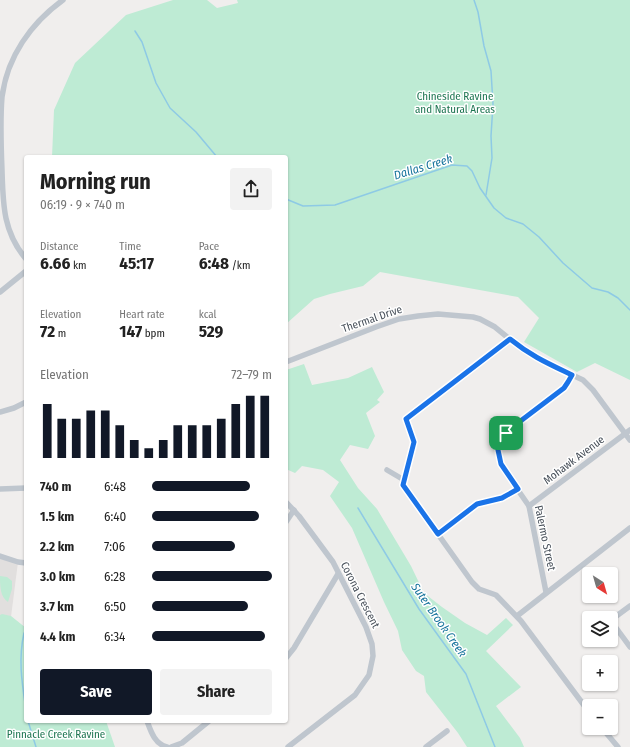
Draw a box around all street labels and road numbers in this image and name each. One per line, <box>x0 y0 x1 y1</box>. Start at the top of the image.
street label: Thermal Drive <box>340 303 404 335</box>
street label: Mohawk Avenue <box>541 433 607 487</box>
street label: Palermo Street <box>532 504 558 572</box>
street label: Corona Crescent <box>338 560 382 631</box>

